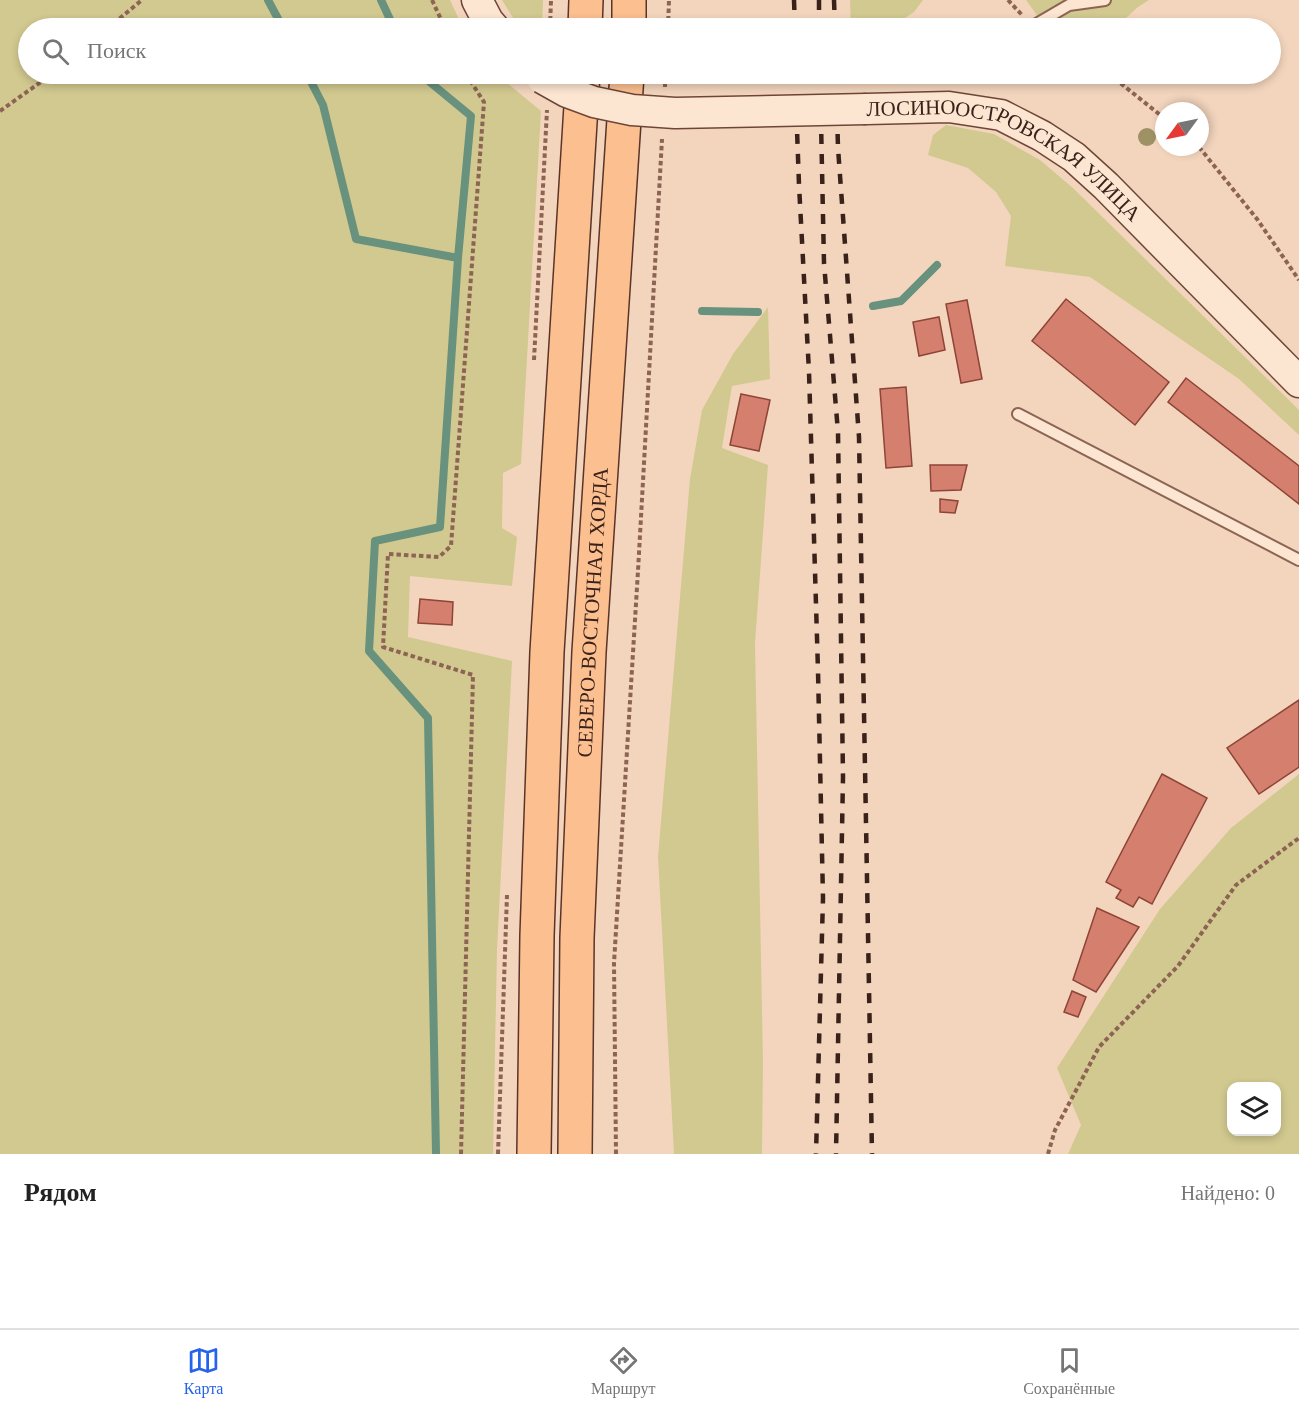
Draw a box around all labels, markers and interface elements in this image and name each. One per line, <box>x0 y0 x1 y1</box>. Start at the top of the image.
search box <box>18 18 1281 84</box>
icon: search <box>39 35 72 68</box>
text: Поиск <box>87 38 146 63</box>
street label: ЛОСИНООСТРОВСКАЯ УЛИЦА <box>866 95 1146 227</box>
north arrow <box>1155 102 1209 156</box>
street label: СЕВЕРО-ВОСТОЧНАЯ ХОРДА <box>573 466 613 758</box>
map controls <box>1227 1082 1281 1136</box>
button: layers <box>1227 1082 1281 1136</box>
text: Рядом <box>24 1178 97 1207</box>
text: Найдено: 0 <box>1181 1182 1275 1204</box>
tab: Карта <box>184 1344 223 1398</box>
tab: Маршрут <box>591 1344 656 1398</box>
tab: Сохранённые <box>1023 1344 1115 1398</box>

